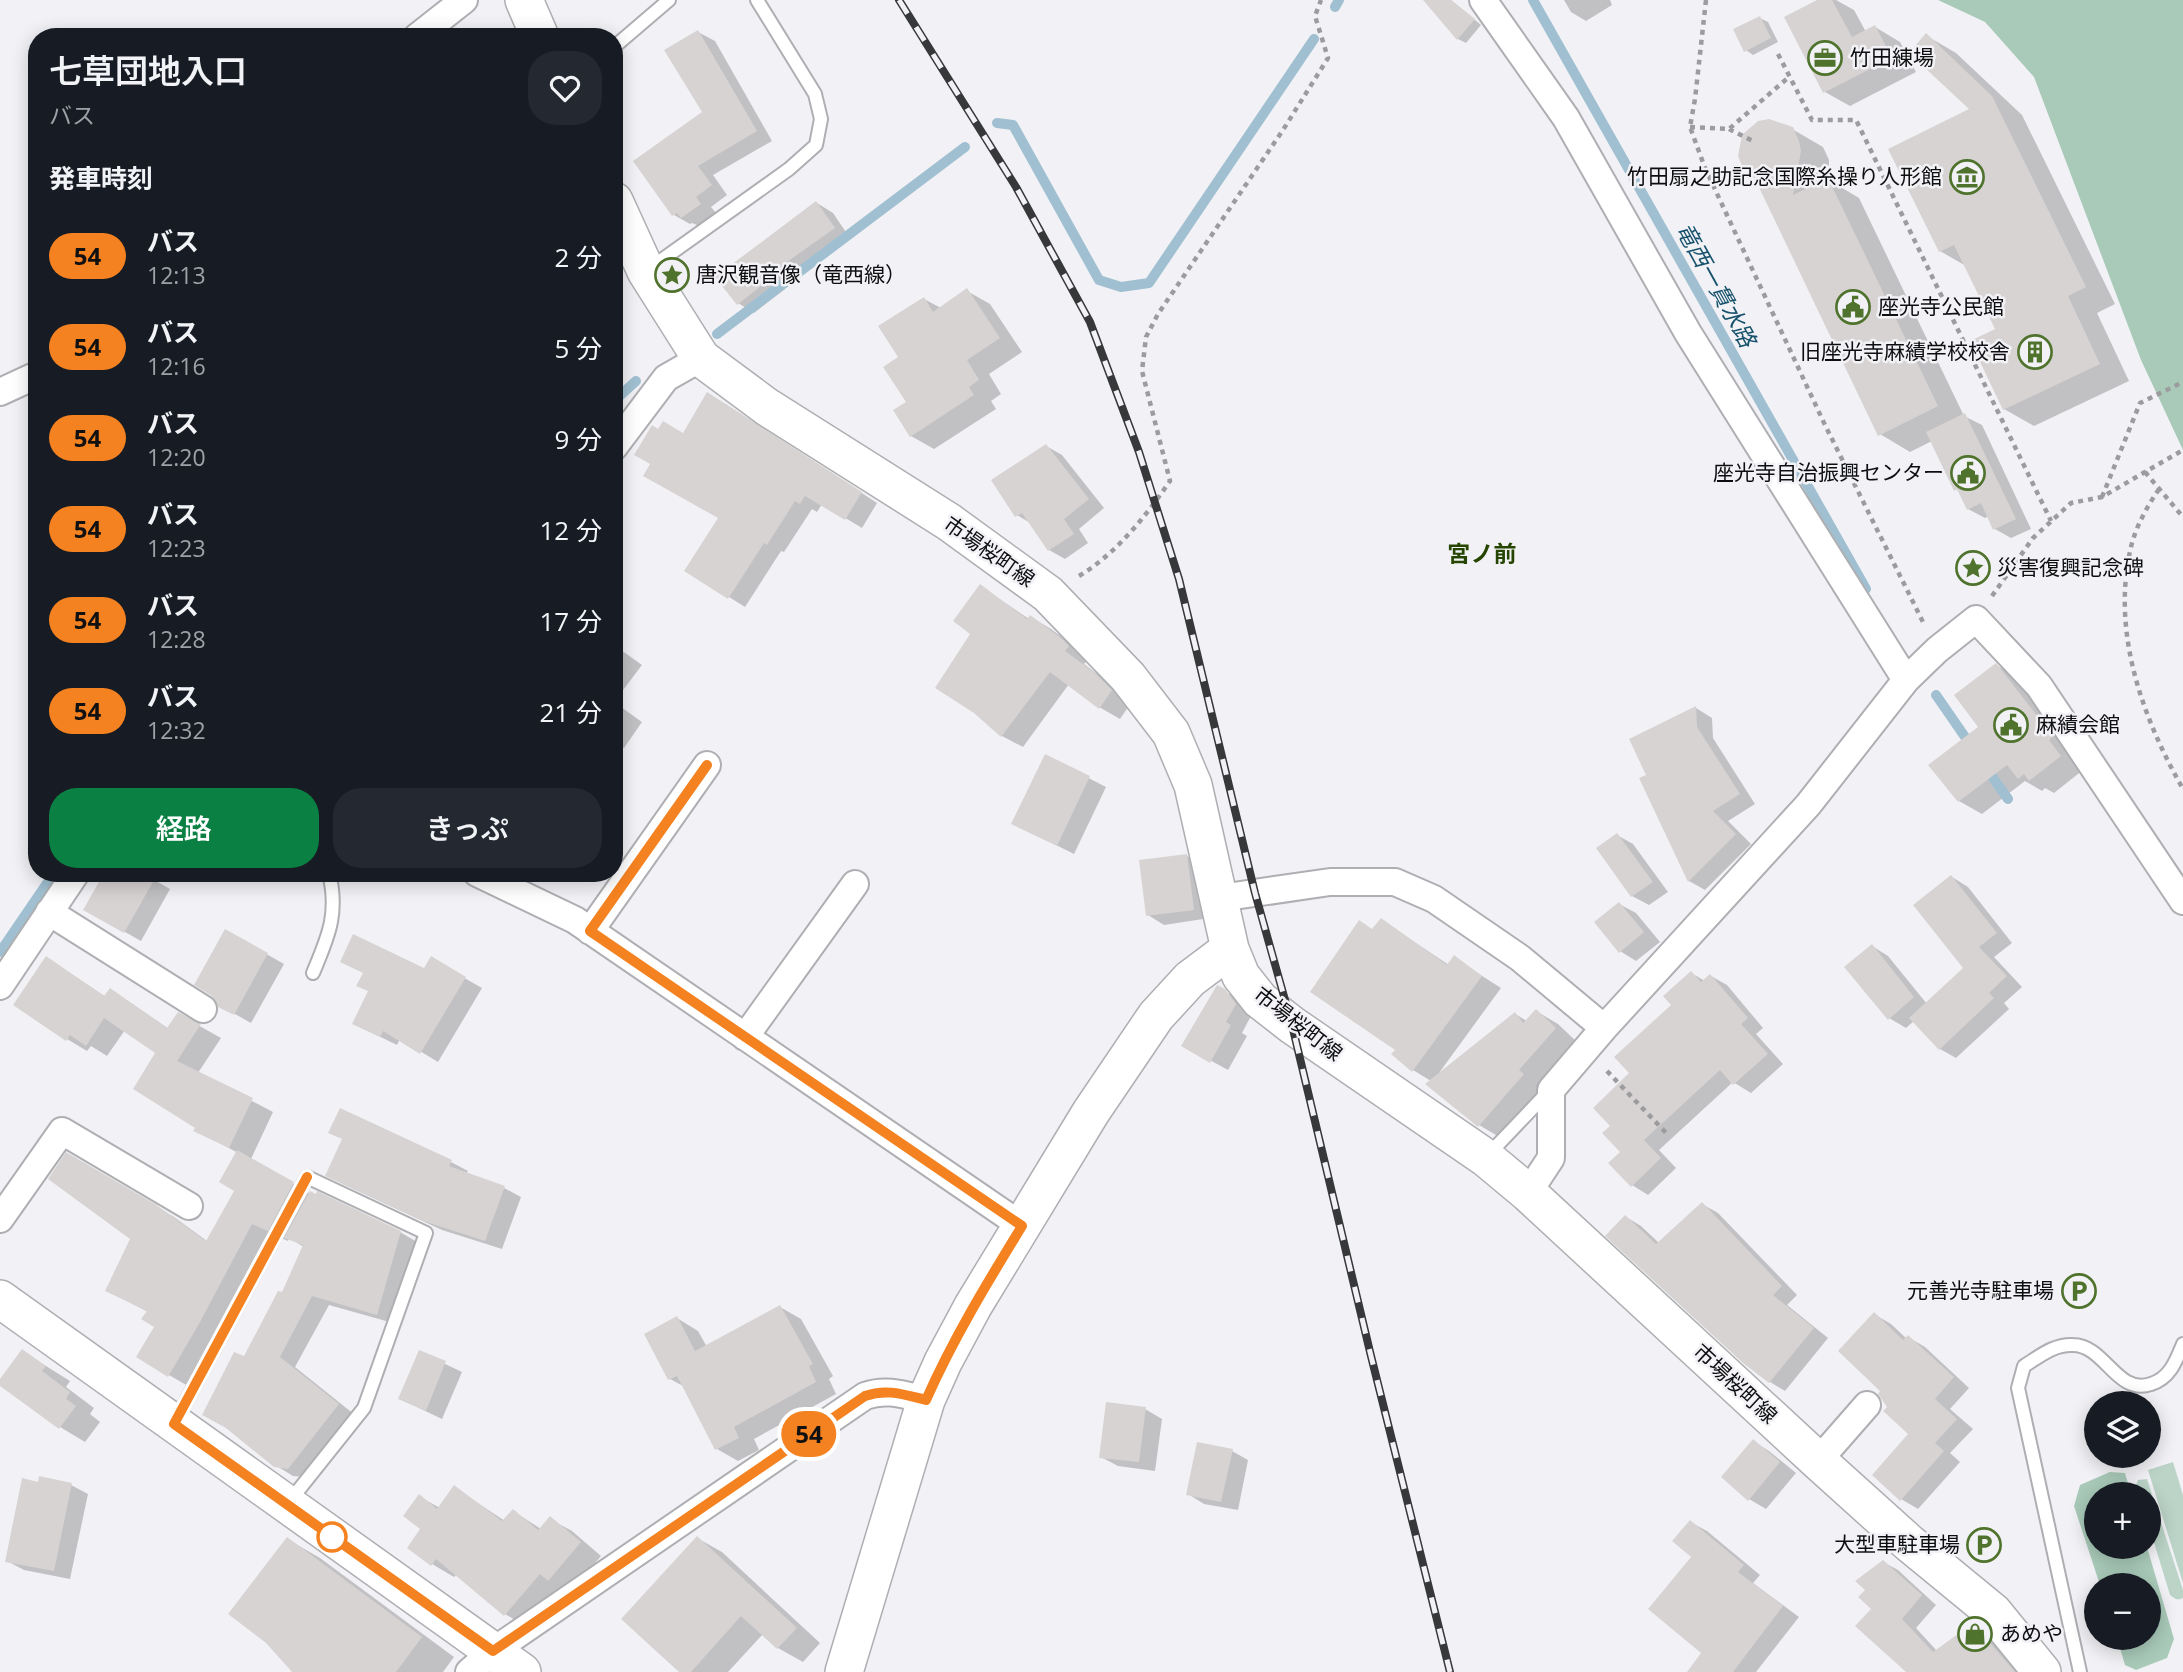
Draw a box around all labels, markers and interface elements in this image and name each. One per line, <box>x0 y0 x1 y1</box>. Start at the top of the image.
office icon: 竹田練場 <box>1806 39 1844 77</box>
place label: 竹田練場 <box>1850 43 1934 71</box>
text: 七草団地入口 <box>49 48 247 93</box>
button: heart <box>528 51 602 125</box>
text: バス <box>49 99 95 131</box>
museum icon: 竹田扇之助記念国際糸操り人形館 <box>1948 158 1986 196</box>
text: 発車時刻 <box>49 160 153 196</box>
place label: 竹田扇之助記念国際糸操り人形館 <box>1627 162 1942 190</box>
water label: 竜西一貫水路 <box>1669 216 1765 354</box>
text: バス <box>147 223 199 259</box>
text: 54 <box>74 239 101 272</box>
text: 2 分 <box>554 239 602 275</box>
place icon: 唐沢観音像（竜西線） <box>653 256 691 294</box>
text: 12:13 <box>147 259 206 291</box>
place label: 唐沢観音像（竜西線） <box>696 260 906 288</box>
public building icon: 座光寺公民館 <box>1834 288 1872 326</box>
place label: 座光寺公民館 <box>1878 292 2004 320</box>
text: バス <box>147 314 199 350</box>
text: 54 <box>74 330 101 363</box>
text: 5 分 <box>554 330 602 366</box>
building icon: 旧座光寺麻績学校校舎 <box>2016 333 2054 371</box>
place label: 旧座光寺麻績学校校舎 <box>1800 337 2010 365</box>
text: 12:16 <box>147 350 206 382</box>
text: バス <box>147 405 199 441</box>
text: 54 <box>74 421 101 454</box>
text: 9 分 <box>554 421 602 457</box>
text: 12:20 <box>147 441 206 473</box>
public building icon: 座光寺自治振興センター <box>1949 454 1987 492</box>
place label: 座光寺自治振興センター <box>1713 458 1944 486</box>
text: バス <box>147 496 199 532</box>
street label: 市場桜町線 <box>939 510 1041 593</box>
text: 54 <box>74 512 101 545</box>
text: 12 分 <box>540 512 602 548</box>
text: 12:23 <box>147 532 206 564</box>
district label: 宮ノ前 <box>1448 537 1517 569</box>
place icon: 災害復興記念碑 <box>1954 549 1992 587</box>
place label: 災害復興記念碑 <box>1997 553 2144 581</box>
text: バス <box>147 587 199 623</box>
text: 54 <box>74 603 101 636</box>
text: 17 分 <box>540 603 602 639</box>
text: 12:28 <box>147 623 206 655</box>
text: バス <box>147 678 199 714</box>
text: 54 <box>74 694 101 727</box>
text: 21 分 <box>540 694 602 730</box>
public building icon: 麻績会館 <box>1992 706 2030 744</box>
place label: 麻績会館 <box>2036 710 2120 738</box>
text: 12:32 <box>147 714 206 746</box>
button: 経路 <box>49 788 319 868</box>
button: きっぷ <box>333 788 602 868</box>
street label: 市場桜町線 <box>1249 980 1349 1067</box>
parking icon: 元善光寺駐車場 <box>2060 1272 2098 1310</box>
place label: 元善光寺駐車場 <box>1907 1276 2054 1304</box>
street label: 市場桜町線 <box>1688 1337 1784 1429</box>
map controls <box>2084 1391 2161 1650</box>
button: layers <box>2084 1391 2161 1468</box>
line badge: 54 <box>778 1411 840 1457</box>
text: 54 <box>795 1417 823 1450</box>
button: + <box>2084 1482 2161 1559</box>
unlabelled marker <box>317 1522 347 1552</box>
parking icon: 大型車駐車場 <box>1965 1526 2003 1564</box>
place label: 大型車駐車場 <box>1834 1530 1960 1558</box>
button: − <box>2084 1573 2161 1650</box>
shop icon: あめや <box>1956 1615 1994 1653</box>
place label: あめや <box>2000 1619 2063 1647</box>

